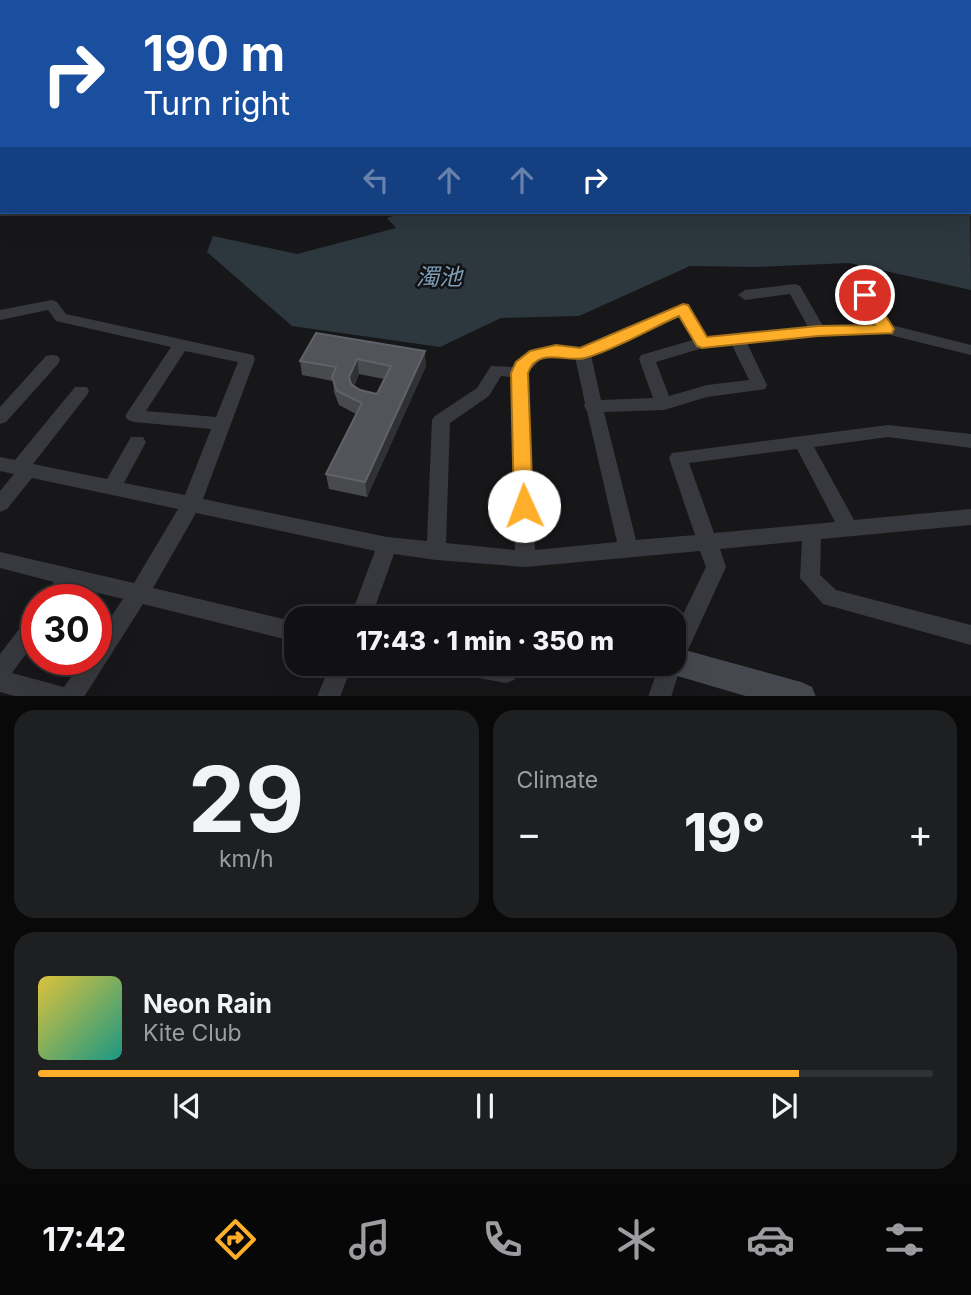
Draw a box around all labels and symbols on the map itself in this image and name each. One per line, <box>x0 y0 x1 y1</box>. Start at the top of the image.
water label: 濁池 <box>416 263 464 291</box>
pin <box>835 265 895 325</box>
position arrow <box>487 469 561 543</box>
speed limit sign: 30 <box>21 584 112 675</box>

